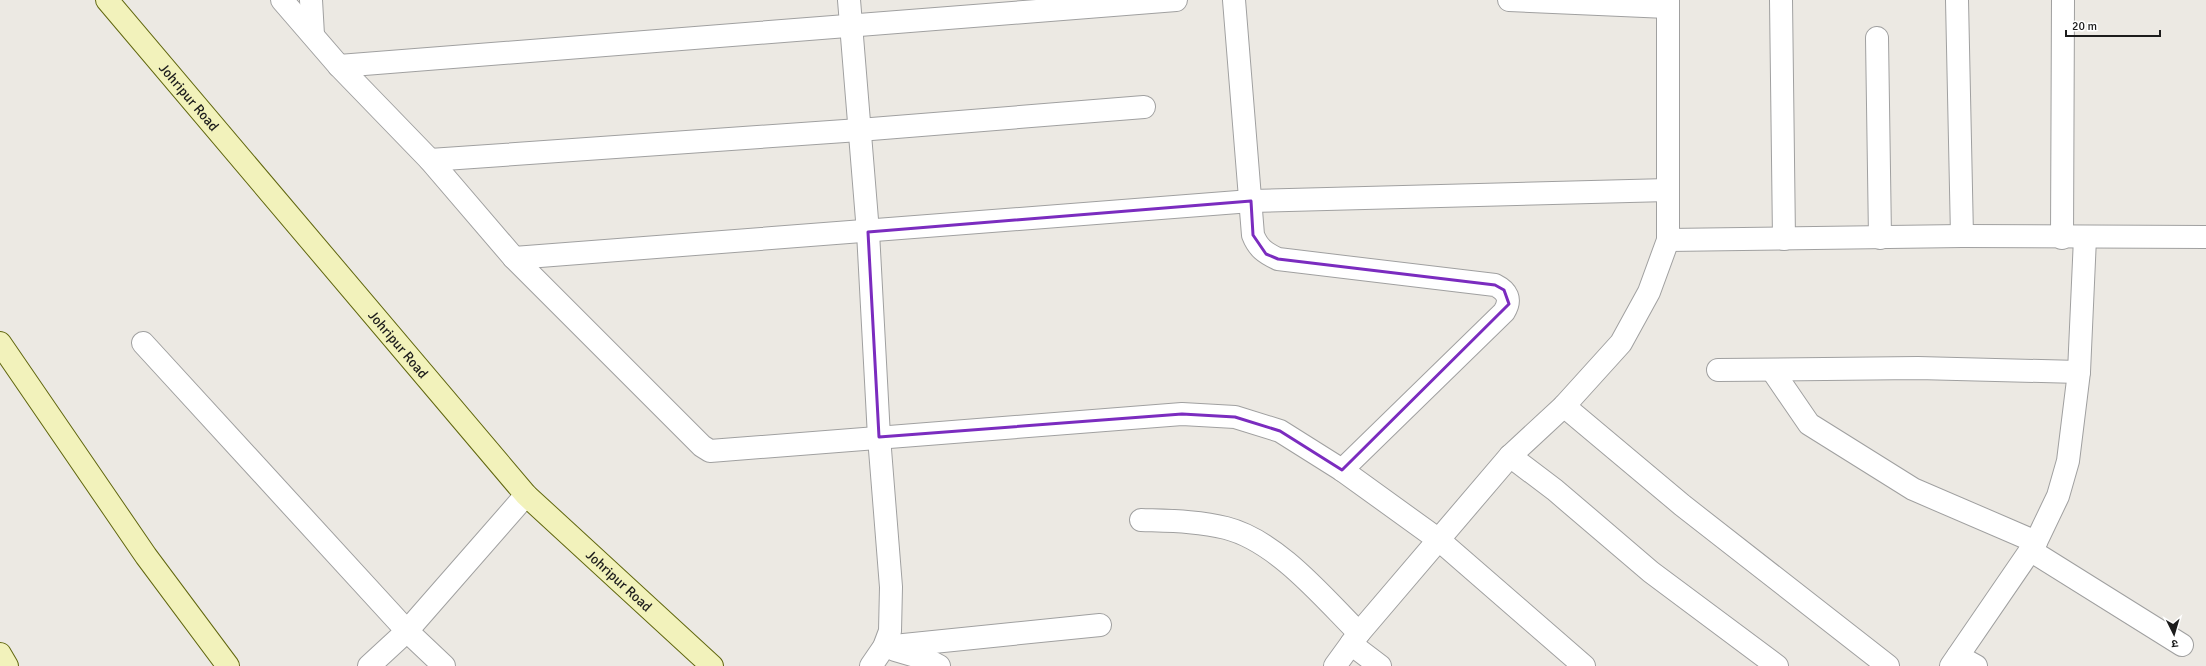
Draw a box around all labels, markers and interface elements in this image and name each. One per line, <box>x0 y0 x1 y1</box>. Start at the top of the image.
scale bar <box>2066 12 2160 38</box>
text: 20 m <box>2072 19 2097 34</box>
street label: Johripur Road <box>156 59 223 134</box>
street label: Johripur Road <box>365 307 432 382</box>
street label: Johripur Road <box>583 546 656 615</box>
north arrow <box>2154 614 2194 654</box>
text: उ <box>2170 637 2179 650</box>

